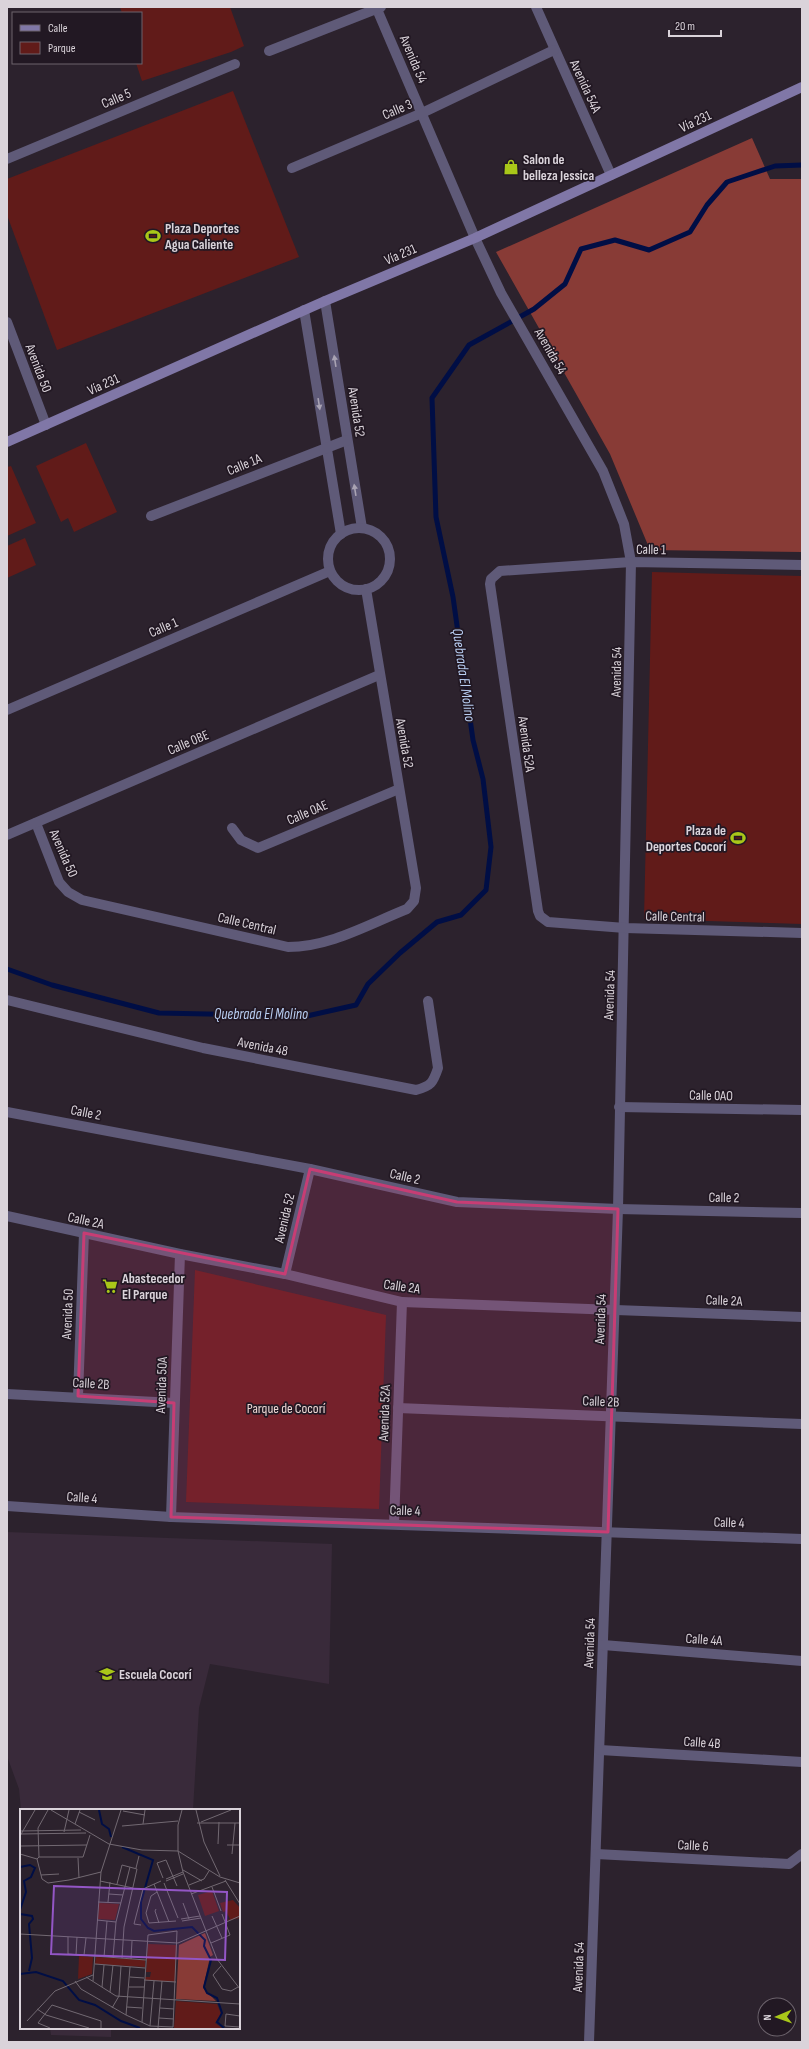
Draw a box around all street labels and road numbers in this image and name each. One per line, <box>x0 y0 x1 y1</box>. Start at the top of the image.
street label: Avenida 54 <box>395 32 431 86</box>
street label: Avenida 54A <box>566 56 606 116</box>
street label: Calle 5 <box>99 85 134 112</box>
street label: Calle 3 <box>380 96 415 123</box>
street label: Vía 231 <box>677 107 714 136</box>
street label: Vía 231 <box>382 240 419 269</box>
street label: Avenida 54 <box>530 324 571 377</box>
street label: Avenida 50 <box>21 341 56 395</box>
street label: Vía 231 <box>85 370 122 399</box>
street label: Avenida 52 <box>344 385 369 438</box>
street label: Calle 1A <box>224 449 265 479</box>
street label: Calle 1 <box>636 541 666 558</box>
street label: Calle 1 <box>146 614 180 641</box>
street label: Avenida 54 <box>608 647 625 698</box>
street label: Avenida 52A <box>514 714 539 774</box>
street label: Avenida 52 <box>392 716 417 769</box>
street label: Calle 0BE <box>165 726 212 759</box>
street label: Calle 0AE <box>284 796 330 829</box>
street label: Avenida 50 <box>45 826 82 880</box>
street label: Calle Central <box>645 907 705 926</box>
street label: Calle Central <box>216 909 278 938</box>
street label: Avenida 54 <box>600 969 619 1021</box>
street label: Avenida 48 <box>235 1033 289 1060</box>
street label: Calle 0AO <box>689 1087 733 1104</box>
street label: Calle 2 <box>69 1101 103 1124</box>
street label: Calle 2 <box>388 1165 422 1188</box>
street label: Calle 2 <box>708 1189 740 1206</box>
street label: Avenida 52 <box>270 1192 298 1245</box>
street label: Calle 2A <box>66 1208 107 1233</box>
street label: Calle 2A <box>383 1276 422 1298</box>
street label: Avenida 50 <box>58 1288 77 1341</box>
street label: Calle 2A <box>705 1291 744 1310</box>
street label: Avenida 54 <box>591 1293 610 1345</box>
street label: Avenida 50A <box>152 1355 171 1415</box>
street label: Calle 2B <box>72 1374 110 1393</box>
street label: Avenida 52A <box>375 1384 394 1442</box>
street label: Calle 2B <box>582 1392 620 1411</box>
street label: Calle 4 <box>66 1488 98 1507</box>
street label: Calle 4 <box>389 1501 421 1520</box>
street label: Calle 4 <box>713 1513 745 1532</box>
street label: Avenida 54 <box>580 1617 599 1669</box>
street label: Calle 4A <box>685 1630 724 1649</box>
street label: Calle 4B <box>683 1733 721 1752</box>
street label: Calle 6 <box>677 1836 709 1855</box>
street label: Avenida 54 <box>569 1941 588 1993</box>

